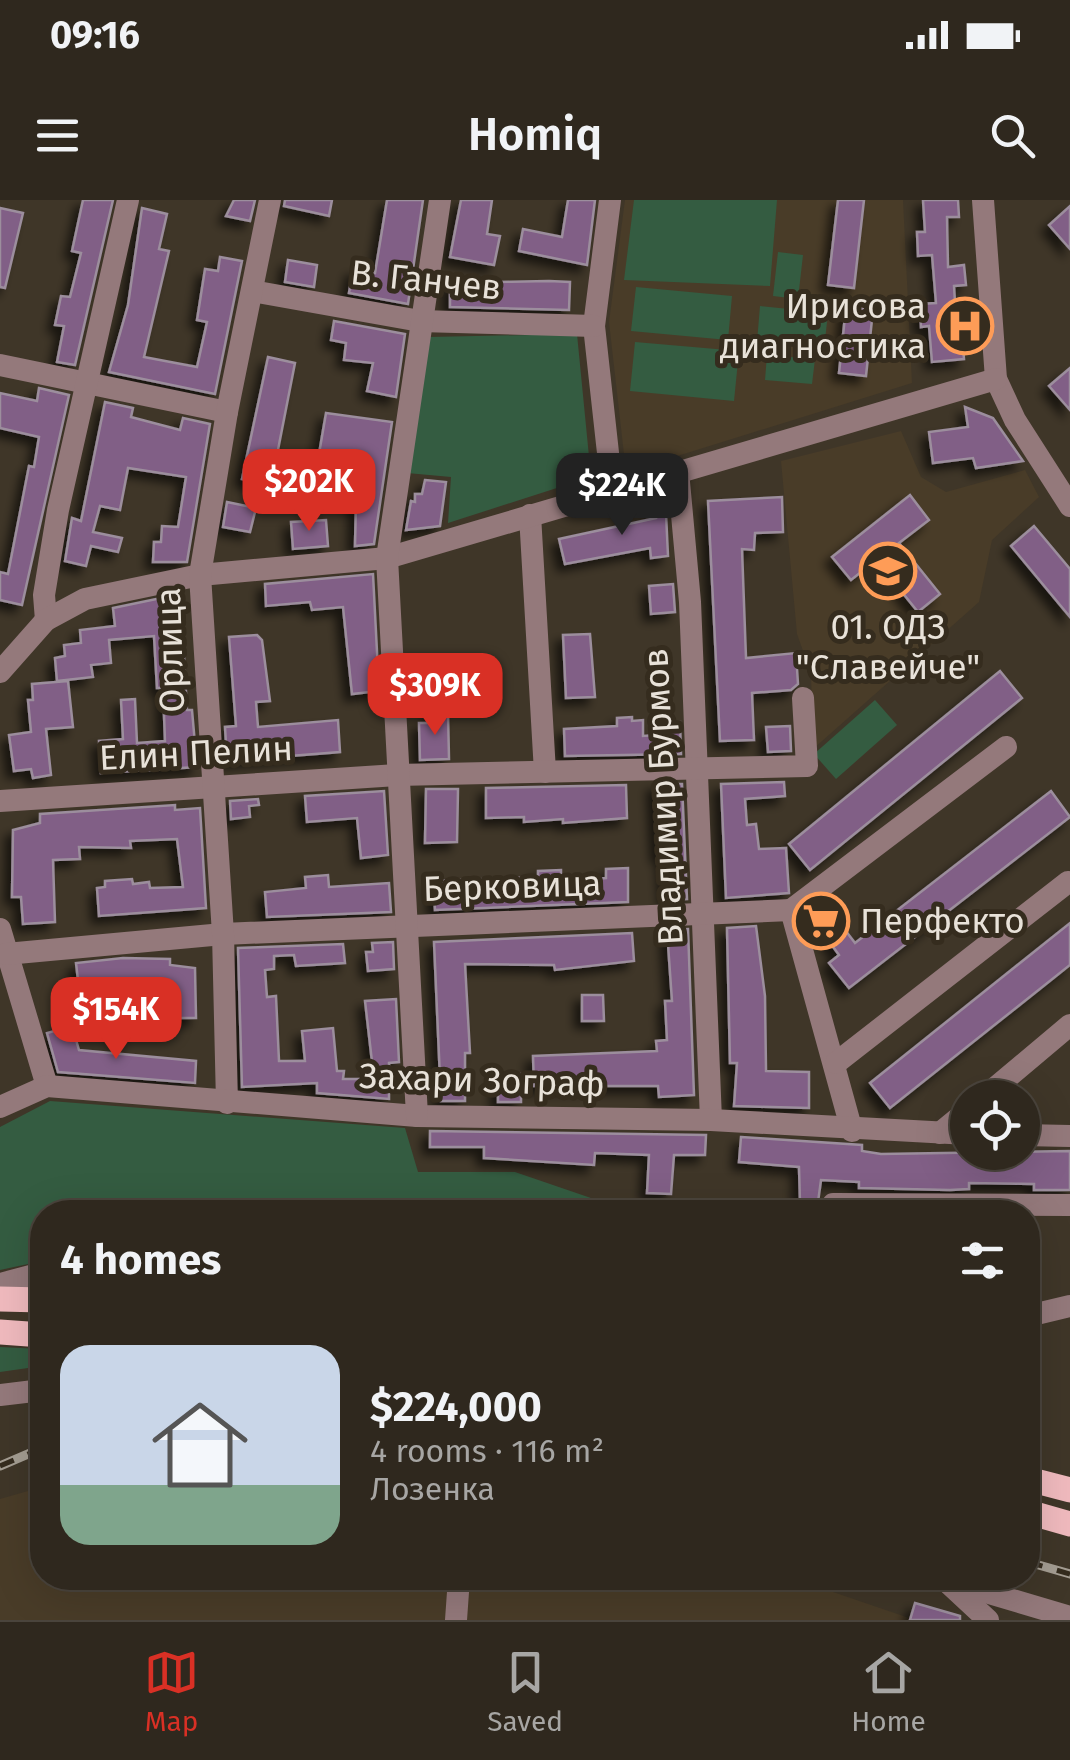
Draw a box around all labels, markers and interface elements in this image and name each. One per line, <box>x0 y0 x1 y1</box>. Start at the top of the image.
text: 09:16 <box>50 12 140 58</box>
icon: menu <box>30 108 85 163</box>
text: Homiq <box>468 108 602 162</box>
icon: search <box>985 108 1040 163</box>
street label: В. Ганчев <box>349 251 503 309</box>
place label: Ирисова диагностика <box>720 285 926 367</box>
hospital icon: Ирисова диагностика <box>935 296 995 356</box>
pin: $202K <box>239 449 379 534</box>
pin: $224K <box>552 453 692 538</box>
text: $202K <box>265 462 353 500</box>
text: $224K <box>578 466 666 504</box>
school or university icon: 01. ОДЗ "Славейче" <box>858 541 918 601</box>
street label: Орлица <box>147 587 193 713</box>
place label: 01. ОДЗ "Славейче" <box>796 606 980 688</box>
street label: Владимир Бурмов <box>634 647 692 947</box>
pin: $309K <box>365 653 505 738</box>
text: $309K <box>390 666 480 704</box>
street label: Елин Пелин <box>98 727 294 779</box>
street label: Берковица <box>422 862 602 910</box>
supermarket icon: Перфекто <box>791 891 851 951</box>
place label: Перфекто <box>860 900 1025 942</box>
pin: $154K <box>46 977 186 1062</box>
text: $154K <box>73 990 159 1028</box>
street label: Захари Зограф <box>359 1055 605 1105</box>
map controls <box>950 1080 1040 1170</box>
button: locate <box>950 1080 1040 1170</box>
icon: filters <box>955 1233 1010 1288</box>
text: 4 homes <box>60 1235 221 1285</box>
text: $224,000 <box>370 1382 542 1432</box>
icon: home <box>140 1385 260 1505</box>
text: 4 rooms · 116 m² <box>370 1432 604 1470</box>
text: Лозенка <box>370 1470 495 1508</box>
tab: Map <box>144 1645 199 1738</box>
tab: Saved <box>487 1645 563 1738</box>
tab: Home <box>851 1645 926 1738</box>

